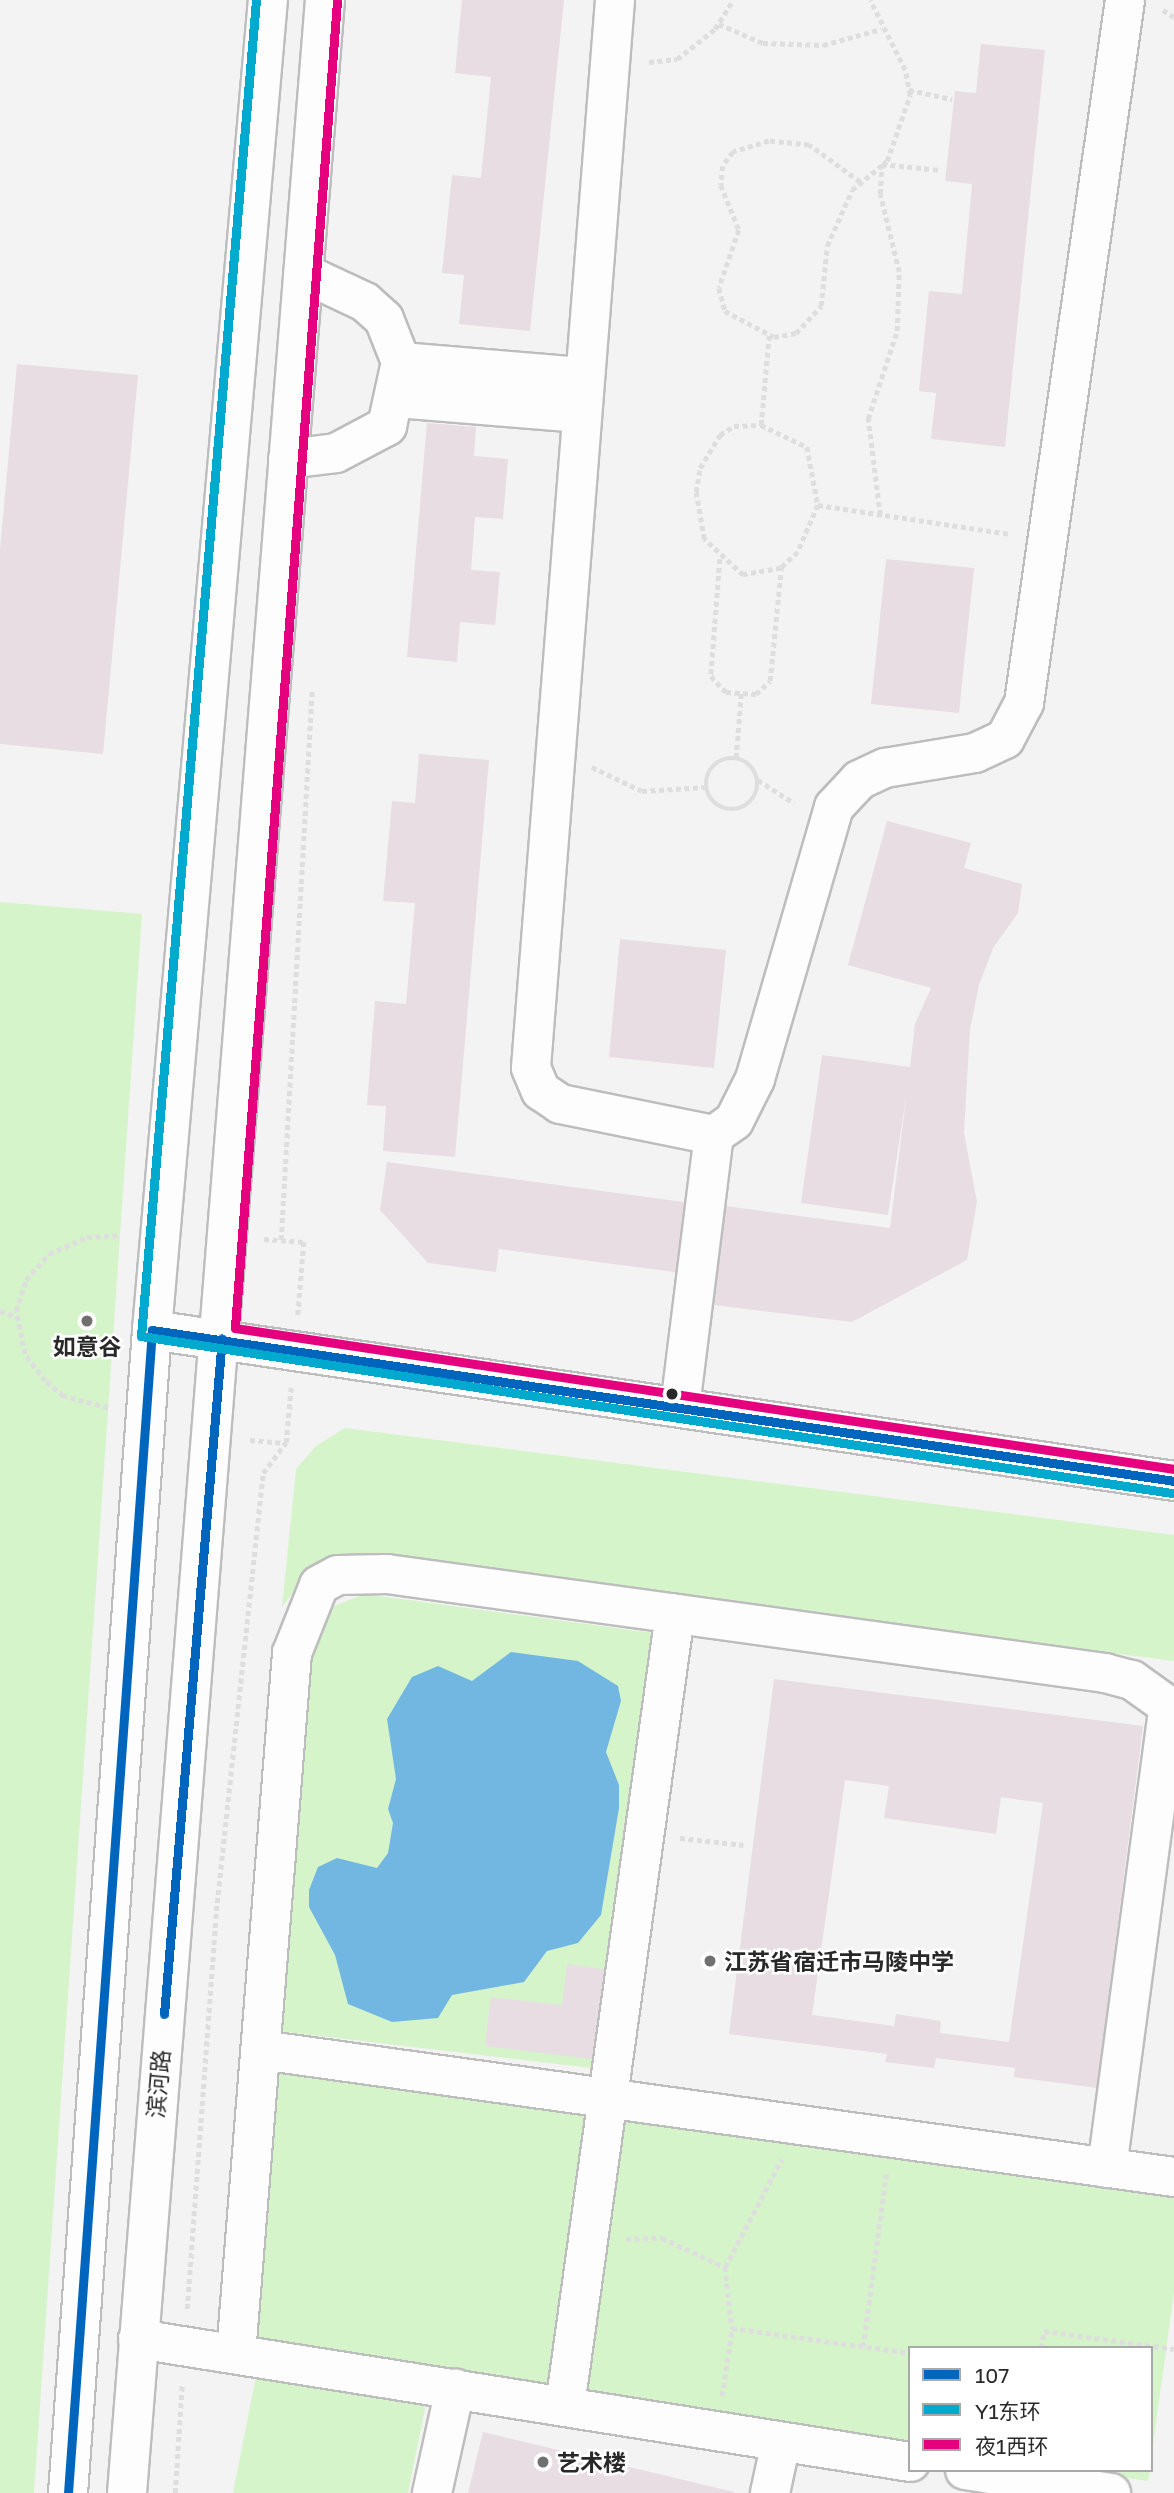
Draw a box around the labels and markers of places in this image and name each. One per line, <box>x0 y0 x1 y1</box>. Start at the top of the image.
marker: 如意谷 <box>79 1313 95 1329</box>
place label: 如意谷 <box>53 1332 121 1360</box>
unlabelled marker <box>665 1387 679 1401</box>
place label: 江苏省宿迁市马陵中学 <box>724 1947 954 1975</box>
marker: 江苏省宿迁市马陵中学 <box>702 1953 718 1969</box>
place label: 艺术楼 <box>557 2448 626 2476</box>
marker: 艺术楼 <box>535 2454 551 2470</box>

